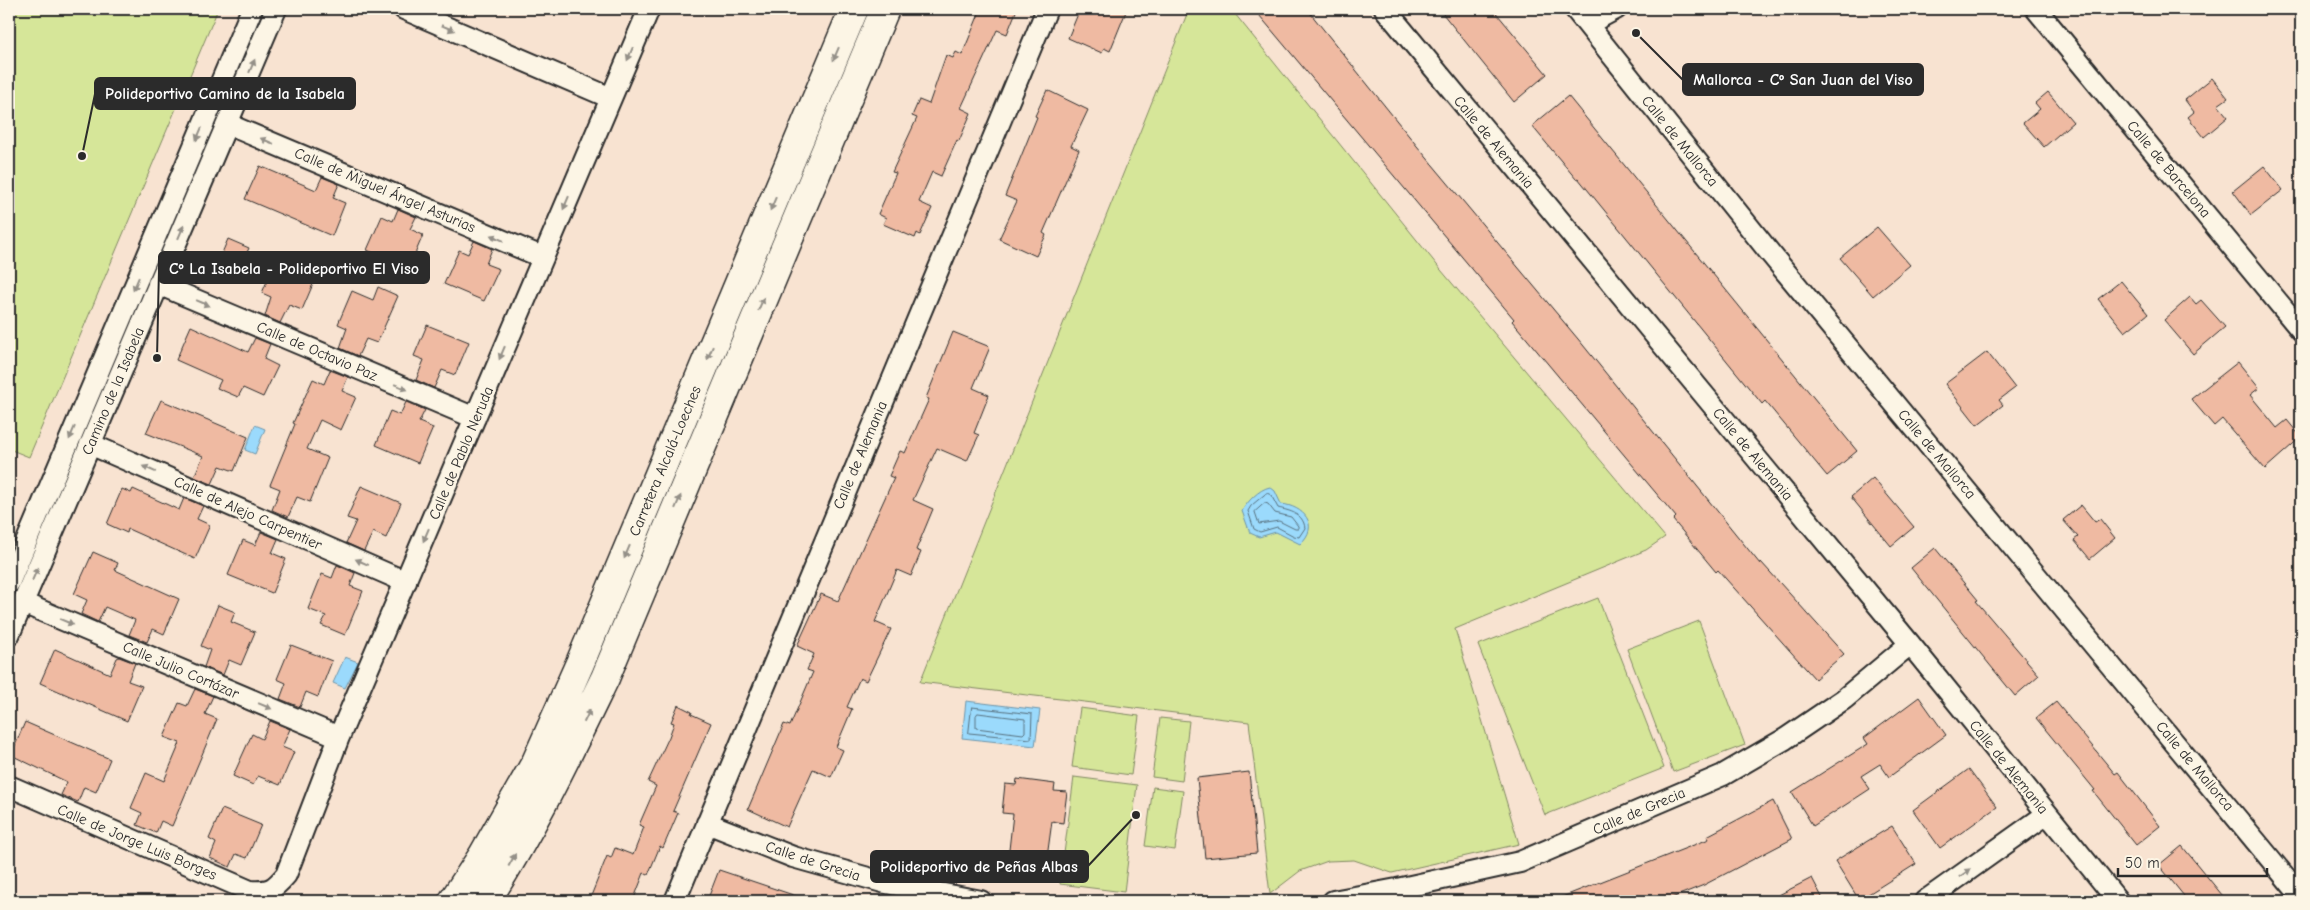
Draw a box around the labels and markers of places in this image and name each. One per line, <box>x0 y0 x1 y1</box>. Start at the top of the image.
callout: Mallorca - Cº San Juan del Viso <box>1683 64 1923 95</box>
callout: Polideportivo Camino de la Isabela <box>95 78 355 109</box>
callout: Cº La Isabela - Polideportivo El Viso <box>159 252 429 283</box>
callout: Polideportivo de Peñas Albas <box>871 851 1088 882</box>

